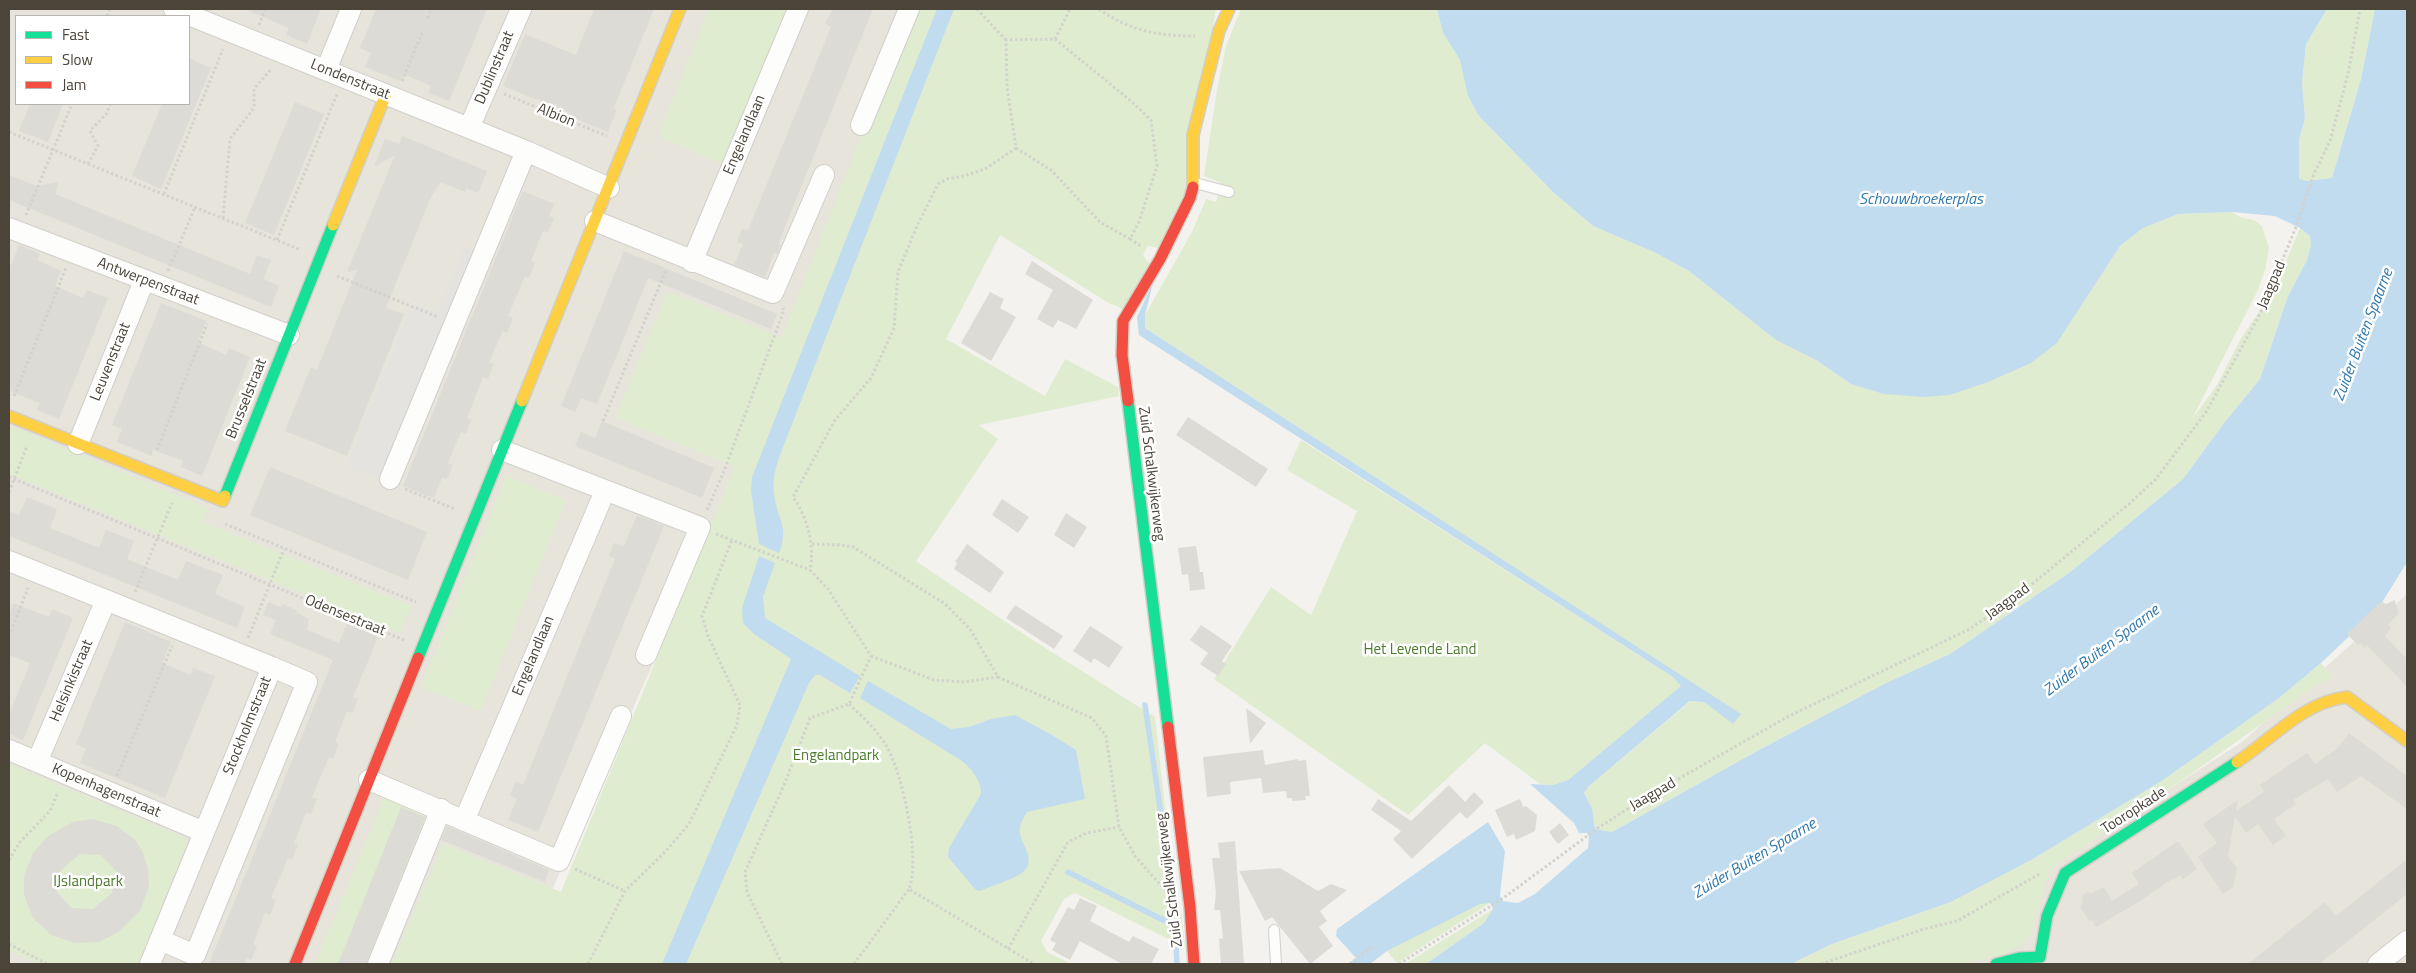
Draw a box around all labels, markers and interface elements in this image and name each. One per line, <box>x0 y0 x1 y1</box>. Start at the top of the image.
legend <box>15 15 190 105</box>
text: Fast <box>62 23 89 46</box>
street label: Dublinstraat <box>471 29 519 107</box>
text: Slow <box>62 48 93 71</box>
street label: Londenstraat <box>308 56 392 104</box>
text: Jam <box>62 73 86 96</box>
street label: Engelandlaan <box>720 92 770 178</box>
street label: Albion <box>534 100 578 132</box>
water label: Schouwbroekerplas <box>1859 190 1983 210</box>
street label: Antwerpenstraat <box>95 254 201 310</box>
street label: Jaagpad <box>2254 258 2290 312</box>
water label: Zuider Buiten Spaarne <box>2330 266 2398 404</box>
street label: Leuvenstraat <box>87 320 135 404</box>
street label: Brusselstraat <box>223 356 271 442</box>
street label: Zuid Schalkwijkerweg <box>1134 406 1168 542</box>
street label: Jaagpad <box>1982 580 2034 624</box>
street label: Odensestraat <box>302 592 388 640</box>
water label: Zuider Buiten Spaarne <box>2040 601 2164 701</box>
street label: Engelandlaan <box>509 613 559 699</box>
street label: Helsinkistraat <box>47 637 97 725</box>
park label: Het Levende Land <box>1364 641 1476 659</box>
street label: Stockholmstraat <box>220 674 276 778</box>
park label: Engelandpark <box>793 747 879 765</box>
street label: Kopenhagenstraat <box>49 760 163 822</box>
street label: Jaagpad <box>1627 775 1679 815</box>
street label: Tooropkade <box>2098 783 2170 839</box>
street label: Zuid Schalkwijkerweg <box>1153 812 1187 948</box>
water label: Zuider Buiten Spaarne <box>1690 815 1820 903</box>
park label: IJslandpark <box>53 873 123 891</box>

